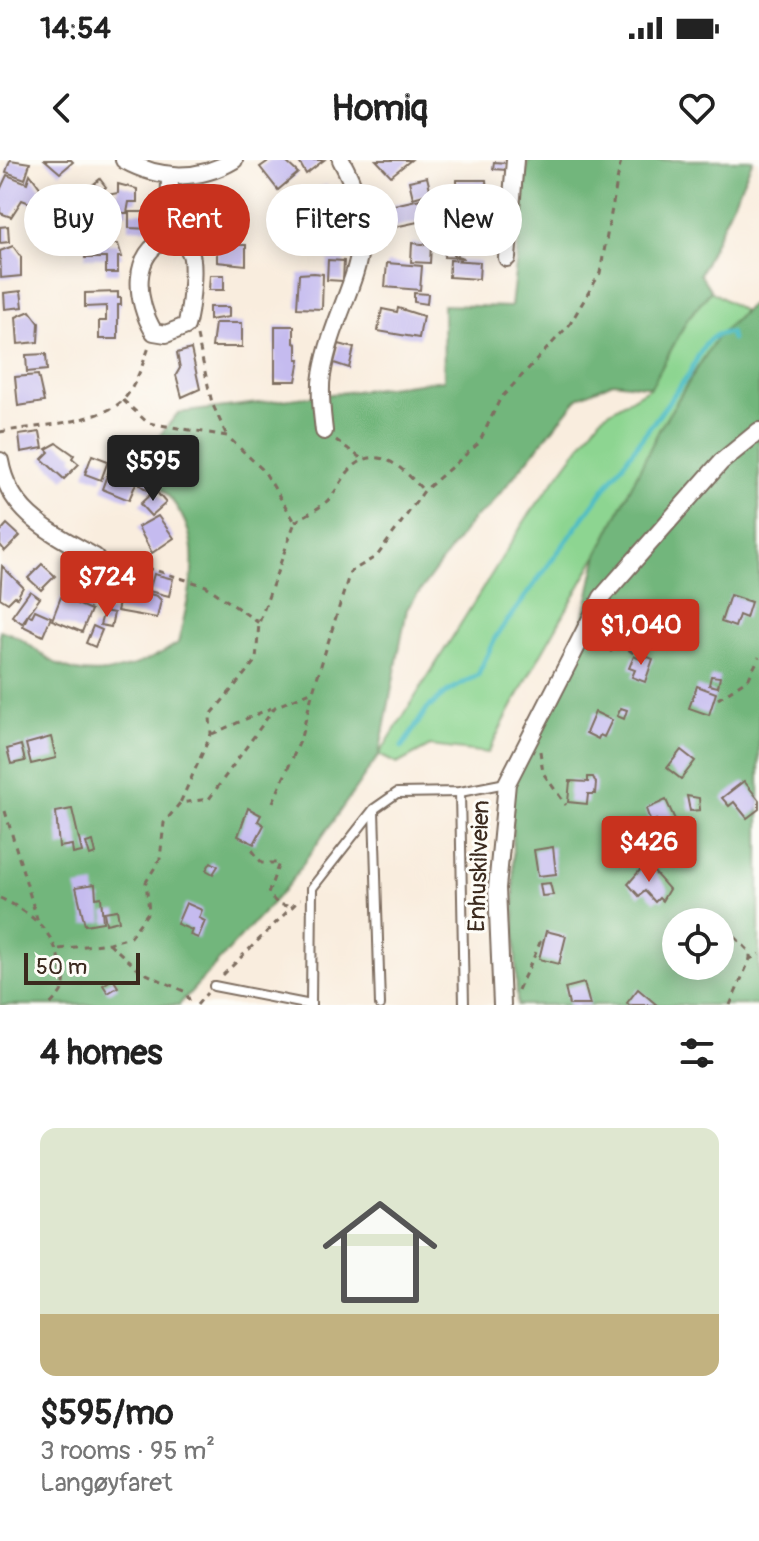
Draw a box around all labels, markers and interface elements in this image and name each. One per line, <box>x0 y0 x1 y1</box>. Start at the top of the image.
text: 14:54 <box>40 10 111 47</box>
icon: back <box>40 86 84 130</box>
text: Homiq <box>331 86 428 131</box>
icon: heart <box>675 86 719 130</box>
chip: Buy <box>24 184 122 256</box>
chip: Rent <box>138 184 250 256</box>
chip: Filters <box>266 184 398 256</box>
chip: New <box>414 184 522 256</box>
pin: $595 <box>106 435 200 503</box>
text: $595 <box>125 445 181 477</box>
pin: $724 <box>60 551 154 619</box>
text: $724 <box>78 561 136 593</box>
pin: $1,040 <box>576 599 706 667</box>
text: $1,040 <box>600 609 682 641</box>
street label: Enhuskilveien <box>462 800 496 932</box>
pin: $426 <box>602 816 696 884</box>
text: $426 <box>620 826 678 858</box>
map controls <box>662 908 734 980</box>
button: locate <box>662 908 734 980</box>
scale bar <box>24 949 140 985</box>
text: 50 m <box>36 953 87 981</box>
icon: filters <box>675 1031 719 1075</box>
text: 4 homes <box>40 1032 162 1075</box>
icon: home <box>308 1180 452 1324</box>
text: $595/mo <box>40 1392 173 1435</box>
text: 3 rooms · 95 m² <box>40 1435 215 1467</box>
text: Langøyfaret <box>40 1467 173 1499</box>

